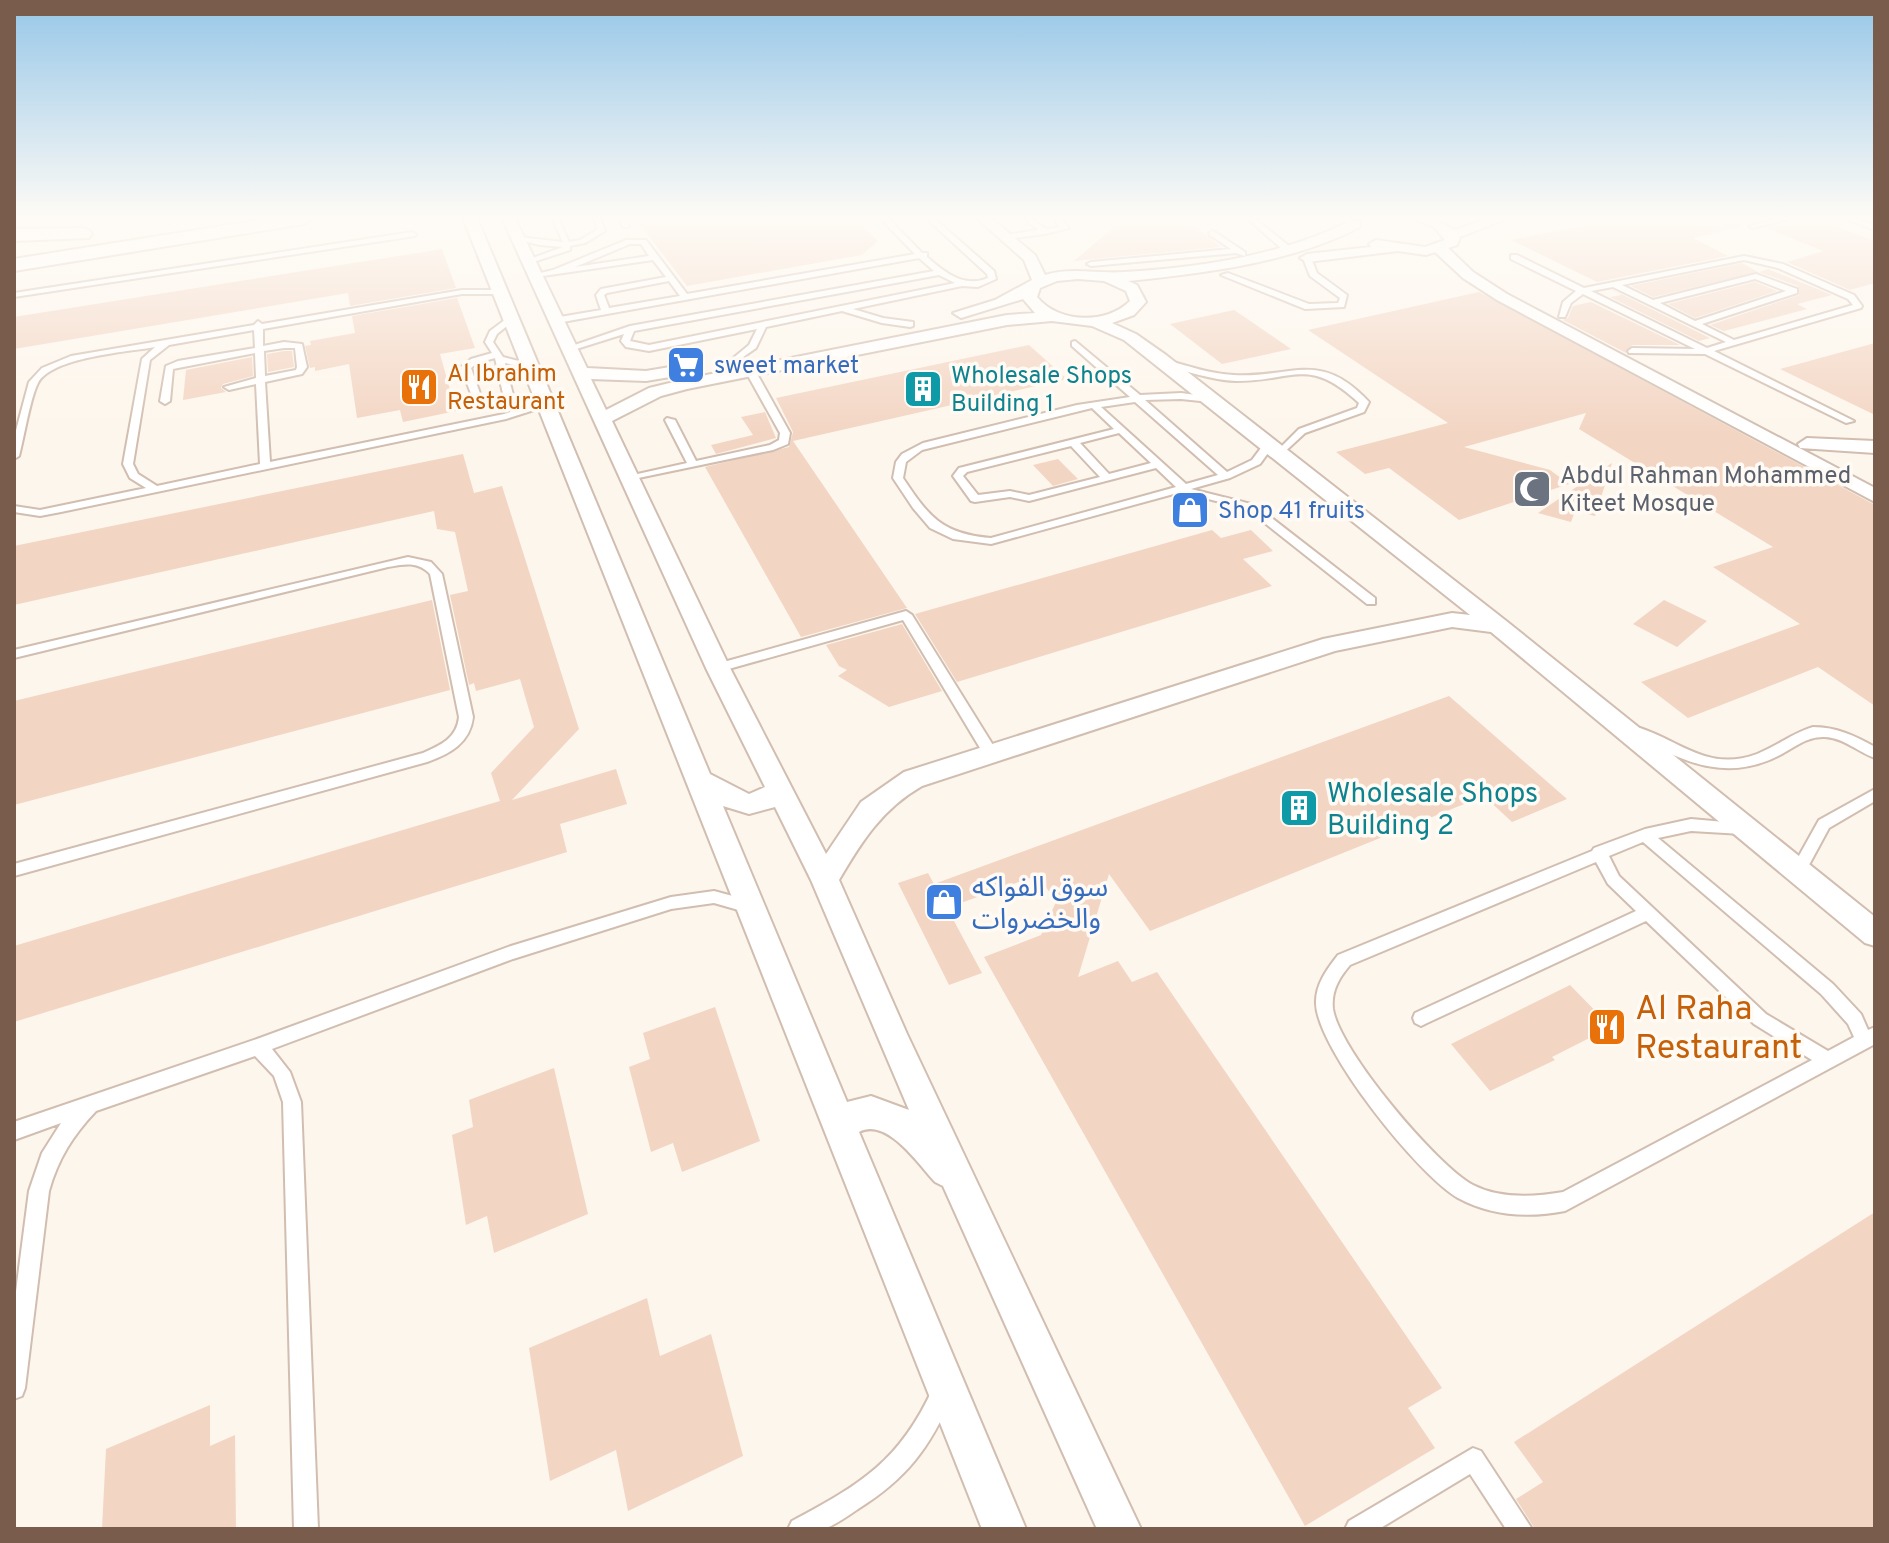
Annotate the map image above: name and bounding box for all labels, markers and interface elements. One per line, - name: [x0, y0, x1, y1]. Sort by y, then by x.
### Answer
- supermarket icon: sweet market: [665, 344, 707, 386]
- place label: sweet market: [714, 352, 859, 382]
- place label: Al Ibrahim Restaurant: [447, 360, 565, 418]
- place label: Wholesale Shops Building 1: [951, 362, 1132, 420]
- restaurant icon: Al Ibrahim Restaurant: [398, 366, 440, 408]
- building icon: Wholesale Shops Building 1: [902, 368, 944, 410]
- place label: Abdul Rahman Mohammed Kiteet Mosque: [1560, 462, 1851, 520]
- mosque icon: Abdul Rahman Mohammed Kiteet Mosque: [1511, 468, 1553, 510]
- shop icon: Shop 41 fruits: [1169, 489, 1211, 531]
- place label: Shop 41 fruits: [1218, 497, 1365, 527]
- place label: Wholesale Shops Building 2: [1327, 777, 1538, 845]
- building icon: Wholesale Shops Building 2: [1278, 787, 1320, 829]
- place label: سوق الفواكه والخضروات: [972, 871, 1108, 939]
- shop icon: سوق الفواكه والخضروات: [923, 881, 965, 923]
- place label: Al Raha Restaurant: [1635, 989, 1802, 1071]
- restaurant icon: Al Raha Restaurant: [1586, 1006, 1628, 1048]

